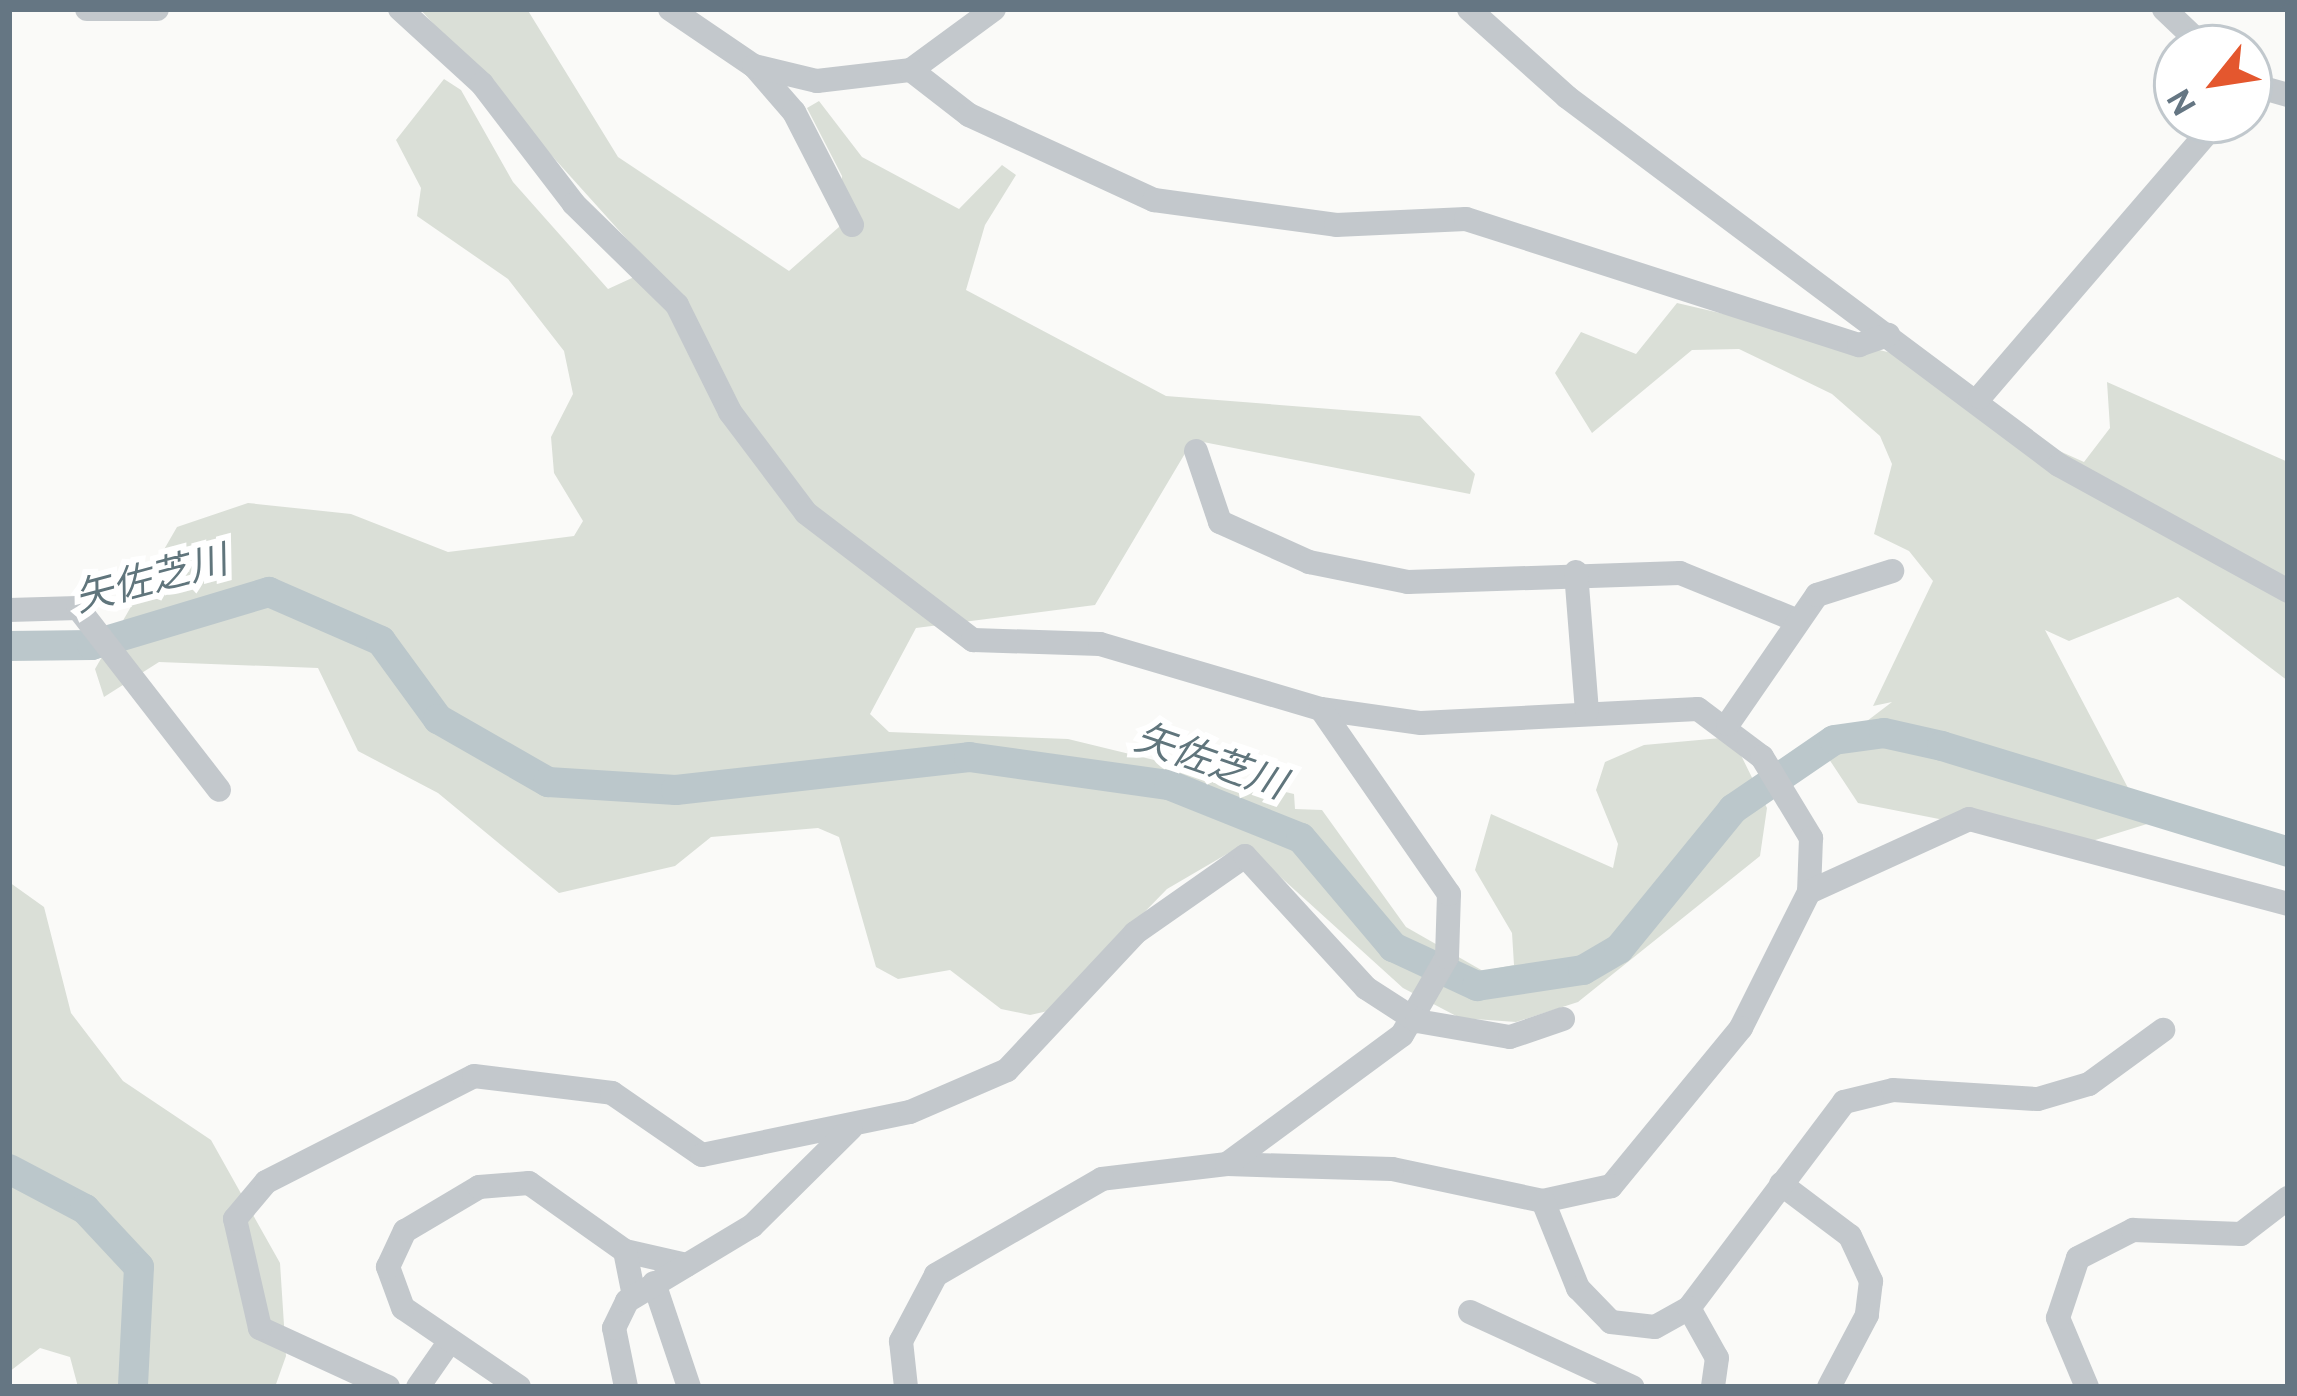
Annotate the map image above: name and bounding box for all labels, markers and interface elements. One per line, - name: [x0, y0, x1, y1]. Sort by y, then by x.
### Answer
- north arrow: [2153, 24, 2273, 144]
- text: N: [2160, 80, 2209, 121]
- water label: 矢佐芝川: [71, 540, 233, 626]
- water label: 矢佐芝川: [1128, 717, 1290, 813]

